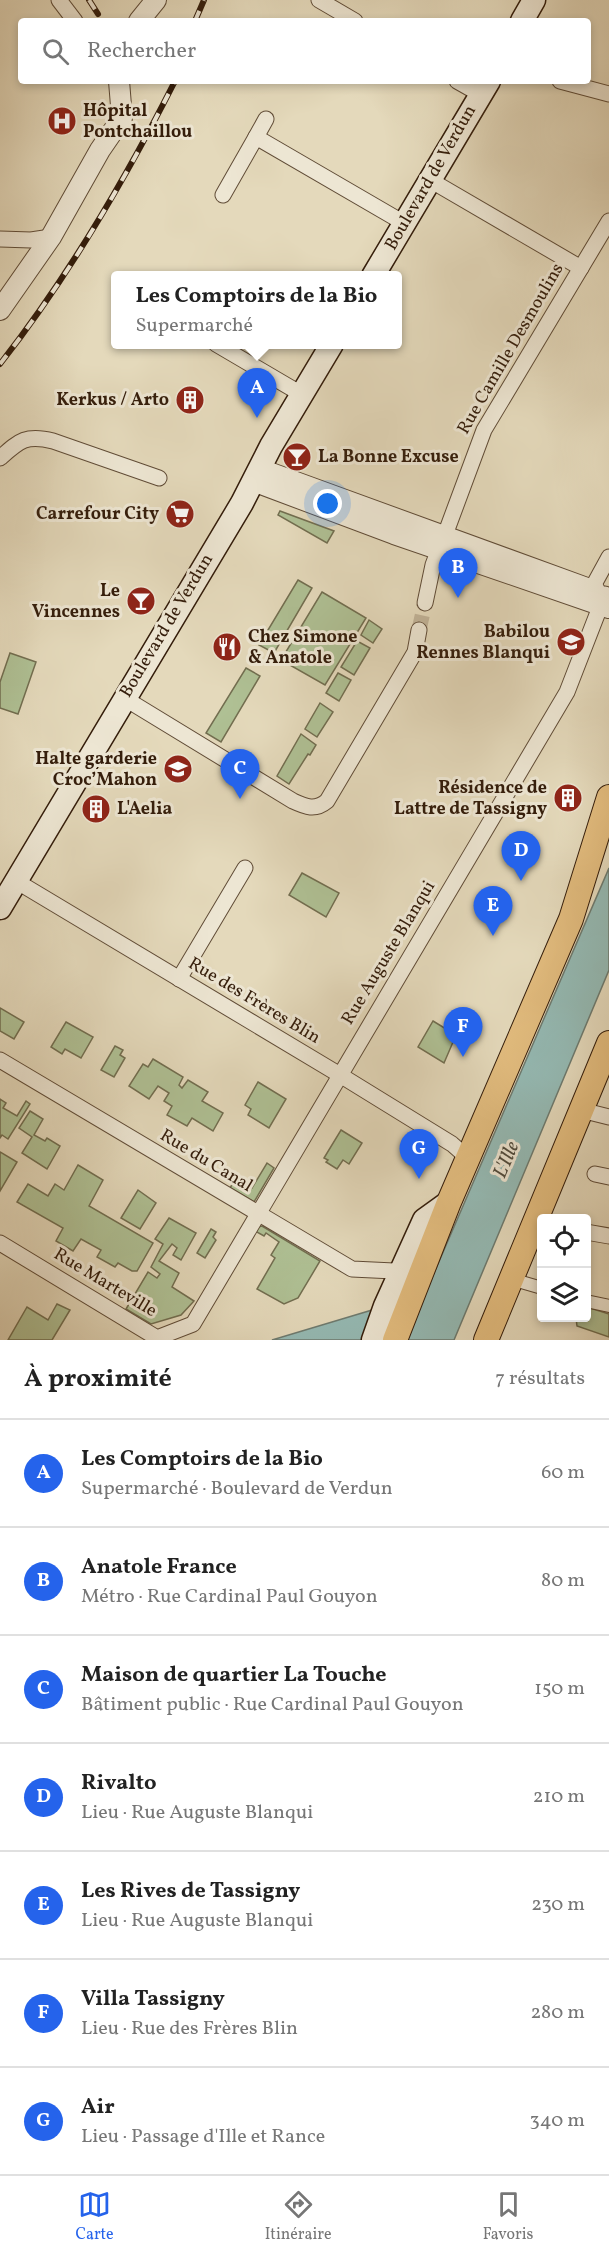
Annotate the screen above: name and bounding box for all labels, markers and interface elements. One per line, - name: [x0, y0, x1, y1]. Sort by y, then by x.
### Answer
- search box: [18, 18, 591, 84]
- icon: search: [39, 35, 72, 68]
- text: Rechercher: [87, 36, 196, 67]
- place label: Hôpital Pontchaillou: [83, 99, 192, 145]
- street label: Boulevard de Verdun: [379, 101, 483, 255]
- hospital icon: Hôpital Pontchaillou: [46, 105, 78, 137]
- street label: Rue Camille Desmoulins: [452, 259, 570, 439]
- popup: [111, 271, 402, 349]
- text: Les Comptoirs de la Bio: [136, 281, 377, 312]
- text: Supermarché: [136, 312, 253, 340]
- pin: A: [238, 368, 276, 418]
- building icon: Kerkus / Arto: [174, 384, 206, 416]
- place label: Kerkus / Arto: [56, 388, 169, 413]
- bar icon: La Bonne Excuse: [281, 441, 313, 473]
- place label: La Bonne Excuse: [318, 445, 459, 470]
- your location: [313, 489, 342, 518]
- supermarket icon: Carrefour City: [164, 498, 196, 530]
- place label: Carrefour City: [36, 502, 159, 527]
- pin: B: [438, 548, 478, 598]
- street label: Boulevard de Verdun: [114, 549, 220, 703]
- place label: Le Vincennes: [32, 579, 120, 625]
- bar icon: Le Vincennes: [125, 585, 157, 617]
- place label: Babilou Rennes Blanqui: [416, 620, 550, 666]
- place label: Chez Simone & Anatole: [248, 625, 358, 671]
- school or university icon: Babilou Rennes Blanqui: [555, 626, 587, 658]
- restaurant icon: Chez Simone & Anatole: [211, 631, 243, 663]
- place label: Halte garderie Croc’Mahon: [35, 747, 157, 793]
- pin: C: [220, 750, 260, 799]
- school or university icon: Halte garderie Croc’Mahon: [162, 753, 194, 785]
- place label: Résidence de Lattre de Tassigny: [394, 776, 547, 822]
- building icon: Résidence de Lattre de Tassigny: [552, 782, 584, 814]
- building icon: L'Aelia: [80, 793, 112, 825]
- place label: L'Aelia: [117, 797, 173, 822]
- pin: D: [502, 832, 540, 881]
- street label: Rue Auguste Blanqui: [336, 876, 442, 1030]
- pin: E: [474, 886, 512, 936]
- street label: Rue des Frères Blin: [183, 952, 325, 1051]
- pin: F: [444, 1008, 482, 1057]
- street label: Rue du Canal: [155, 1123, 257, 1199]
- pin: G: [400, 1130, 438, 1179]
- water label: L'Ille: [487, 1137, 527, 1183]
- map controls: [537, 1214, 591, 1322]
- button: locate: [537, 1214, 591, 1268]
- street label: Rue Marteville: [49, 1242, 161, 1324]
- button: layers: [537, 1268, 591, 1322]
- text: À proximité: [24, 1361, 172, 1397]
- text: 7 résultats: [495, 1365, 585, 1393]
- text: Les Comptoirs de la Bio: [81, 1444, 323, 1475]
- text: A: [36, 1459, 51, 1487]
- text: 60 m: [541, 1459, 585, 1487]
- text: Supermarché · Boulevard de Verdun: [81, 1475, 393, 1503]
- text: Anatole France: [81, 1552, 237, 1583]
- text: B: [37, 1567, 50, 1595]
- text: 80 m: [541, 1567, 585, 1595]
- text: Métro · Rue Cardinal Paul Gouyon: [81, 1583, 378, 1611]
- text: Maison de quartier La Touche: [81, 1660, 387, 1691]
- text: C: [37, 1675, 50, 1703]
- text: 150 m: [534, 1675, 585, 1703]
- text: Bâtiment public · Rue Cardinal Paul Gouyon: [81, 1691, 464, 1719]
- text: Rivalto: [81, 1768, 156, 1799]
- text: D: [36, 1783, 51, 1811]
- text: 210 m: [533, 1783, 585, 1811]
- text: Lieu · Rue Auguste Blanqui: [81, 1799, 313, 1827]
- text: Les Rives de Tassigny: [81, 1876, 300, 1907]
- text: E: [37, 1891, 50, 1919]
- text: 230 m: [531, 1891, 585, 1919]
- text: Lieu · Rue Auguste Blanqui: [81, 1907, 313, 1935]
- text: Villa Tassigny: [81, 1984, 225, 2015]
- text: F: [38, 1999, 49, 2027]
- text: 280 m: [530, 1999, 585, 2027]
- text: Lieu · Rue des Frères Blin: [81, 2015, 298, 2043]
- text: Air: [81, 2092, 115, 2123]
- text: G: [36, 2107, 51, 2135]
- text: 340 m: [529, 2107, 585, 2135]
- text: Lieu · Passage d'Ille et Rance: [81, 2123, 325, 2151]
- tab: Carte: [75, 2188, 114, 2246]
- tab: Itinéraire: [265, 2188, 332, 2246]
- tab: Favoris: [483, 2188, 533, 2246]

